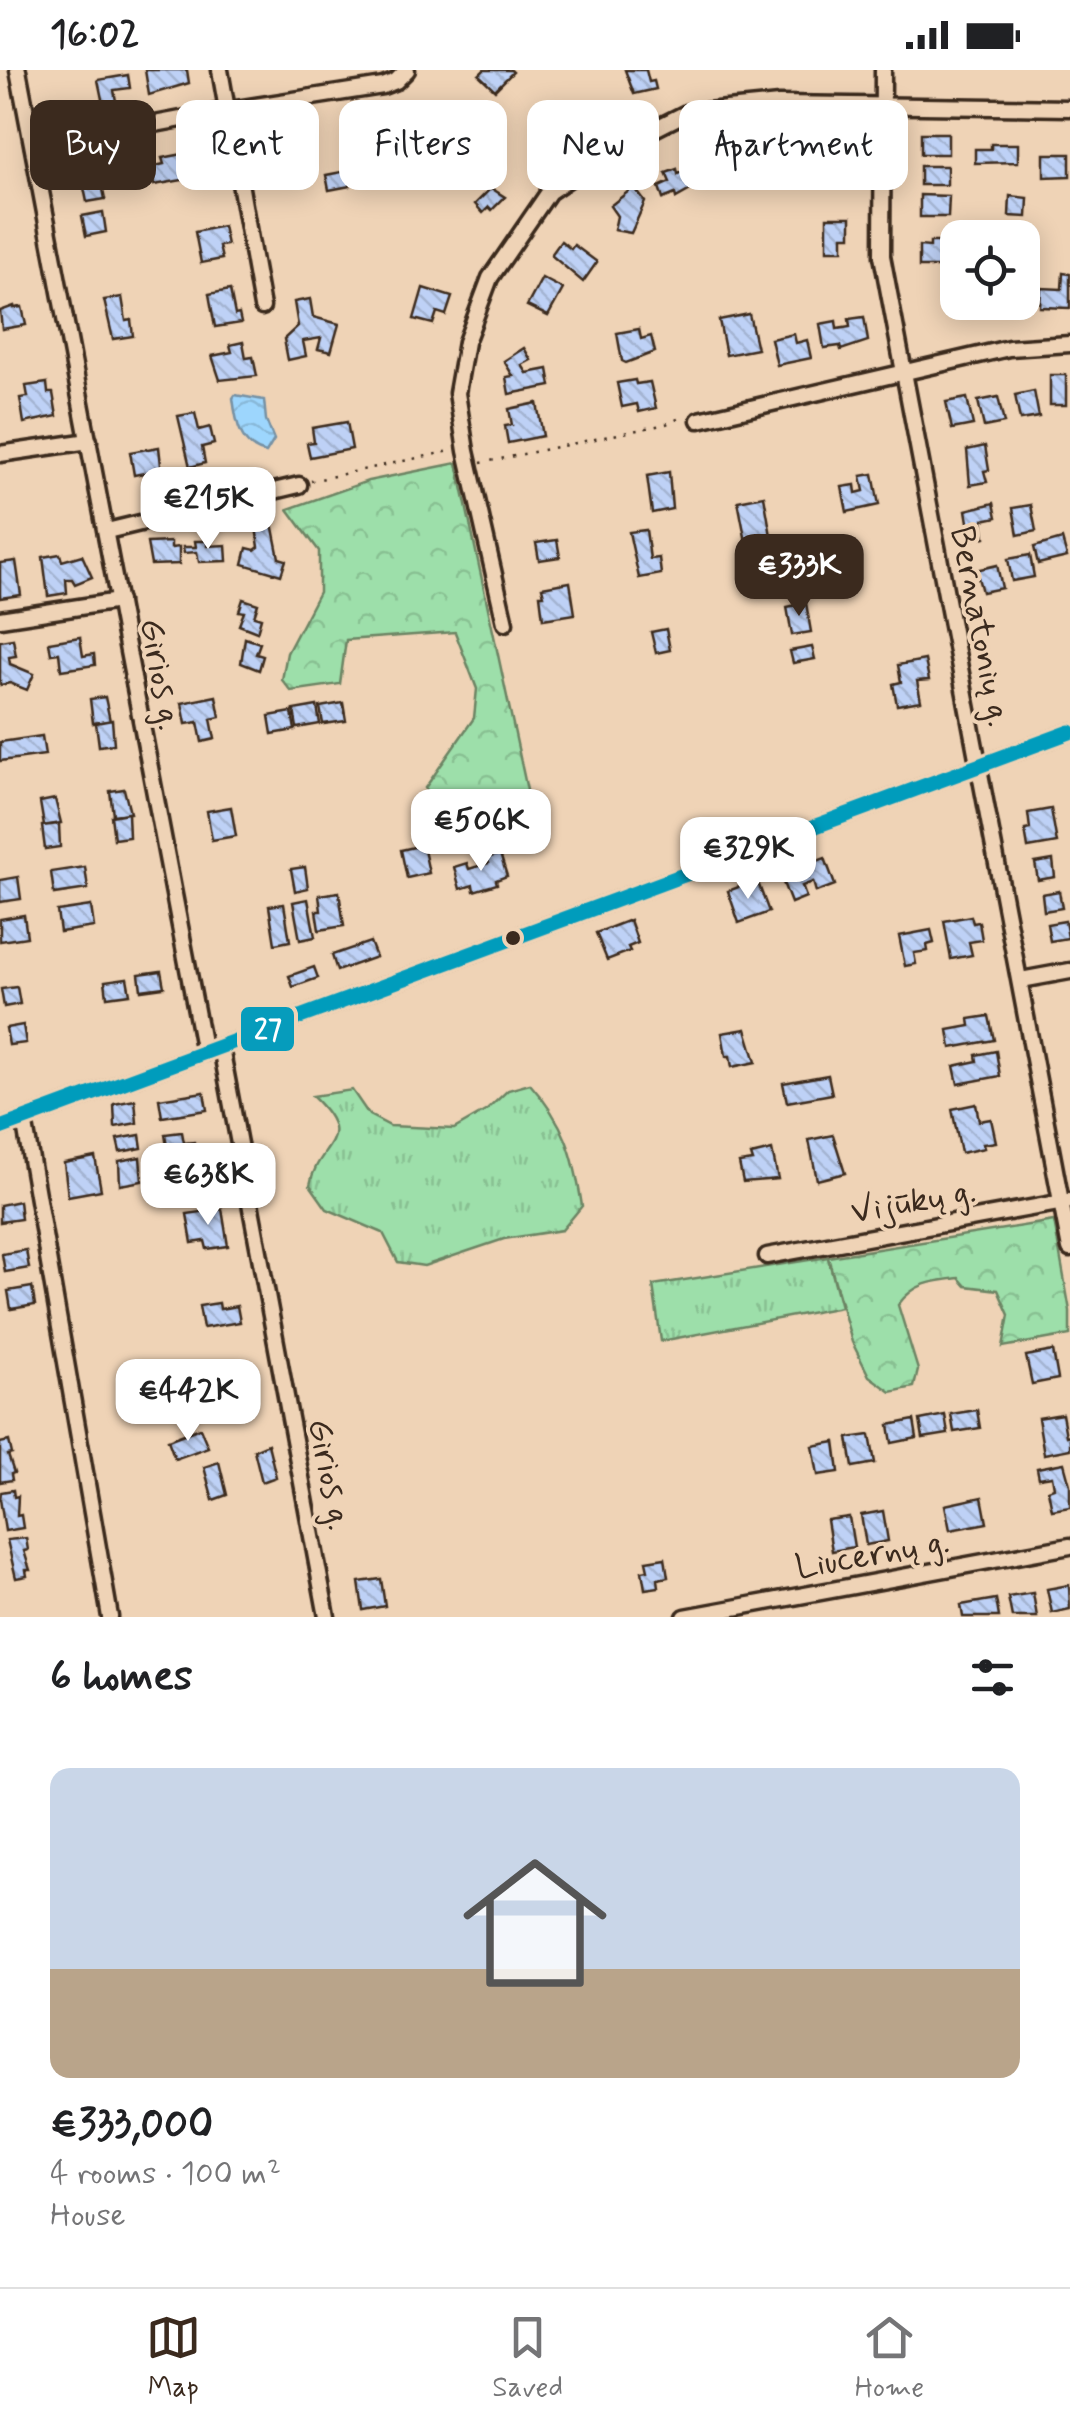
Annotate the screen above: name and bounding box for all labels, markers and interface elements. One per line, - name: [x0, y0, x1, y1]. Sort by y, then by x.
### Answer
- text: 16:02: [50, 11, 139, 60]
- chip: Buy: [30, 100, 156, 190]
- chip: Rent: [176, 100, 319, 190]
- chip: Filters: [339, 100, 507, 190]
- chip: New: [527, 100, 659, 190]
- chip: Apartment: [679, 100, 908, 190]
- map controls: [940, 220, 1040, 320]
- button: locate: [940, 220, 1040, 320]
- pin: €215K: [138, 467, 278, 552]
- text: €215K: [163, 478, 253, 520]
- street label: Bernatonių g.: [938, 522, 1022, 731]
- pin: €333K: [729, 534, 869, 619]
- text: €333K: [757, 545, 841, 587]
- street label: Girios g.: [128, 615, 192, 734]
- pin: €506K: [411, 789, 551, 874]
- text: €506K: [433, 800, 529, 842]
- pin: €329K: [678, 817, 818, 902]
- text: €329K: [702, 828, 794, 870]
- unlabelled marker: [503, 928, 523, 948]
- line badge: 27: [239, 1005, 296, 1053]
- text: 27: [254, 1013, 282, 1050]
- pin: €638K: [138, 1143, 278, 1228]
- text: €638K: [163, 1154, 253, 1196]
- street label: Vijūkų g.: [847, 1168, 980, 1236]
- pin: €442K: [118, 1359, 258, 1444]
- text: €442K: [138, 1370, 238, 1412]
- street label: Girios g.: [296, 1415, 362, 1534]
- street label: Liucernų g.: [792, 1519, 953, 1591]
- text: 6 homes: [50, 1650, 193, 1705]
- icon: filters: [965, 1650, 1020, 1705]
- icon: home: [445, 1833, 625, 2013]
- text: €333,000: [50, 2098, 213, 2153]
- text: 4 rooms · 100 m²: [50, 2153, 281, 2195]
- text: House: [50, 2195, 126, 2237]
- tab: Map: [146, 2310, 201, 2407]
- tab: Saved: [492, 2310, 563, 2407]
- tab: Home: [855, 2310, 924, 2407]

